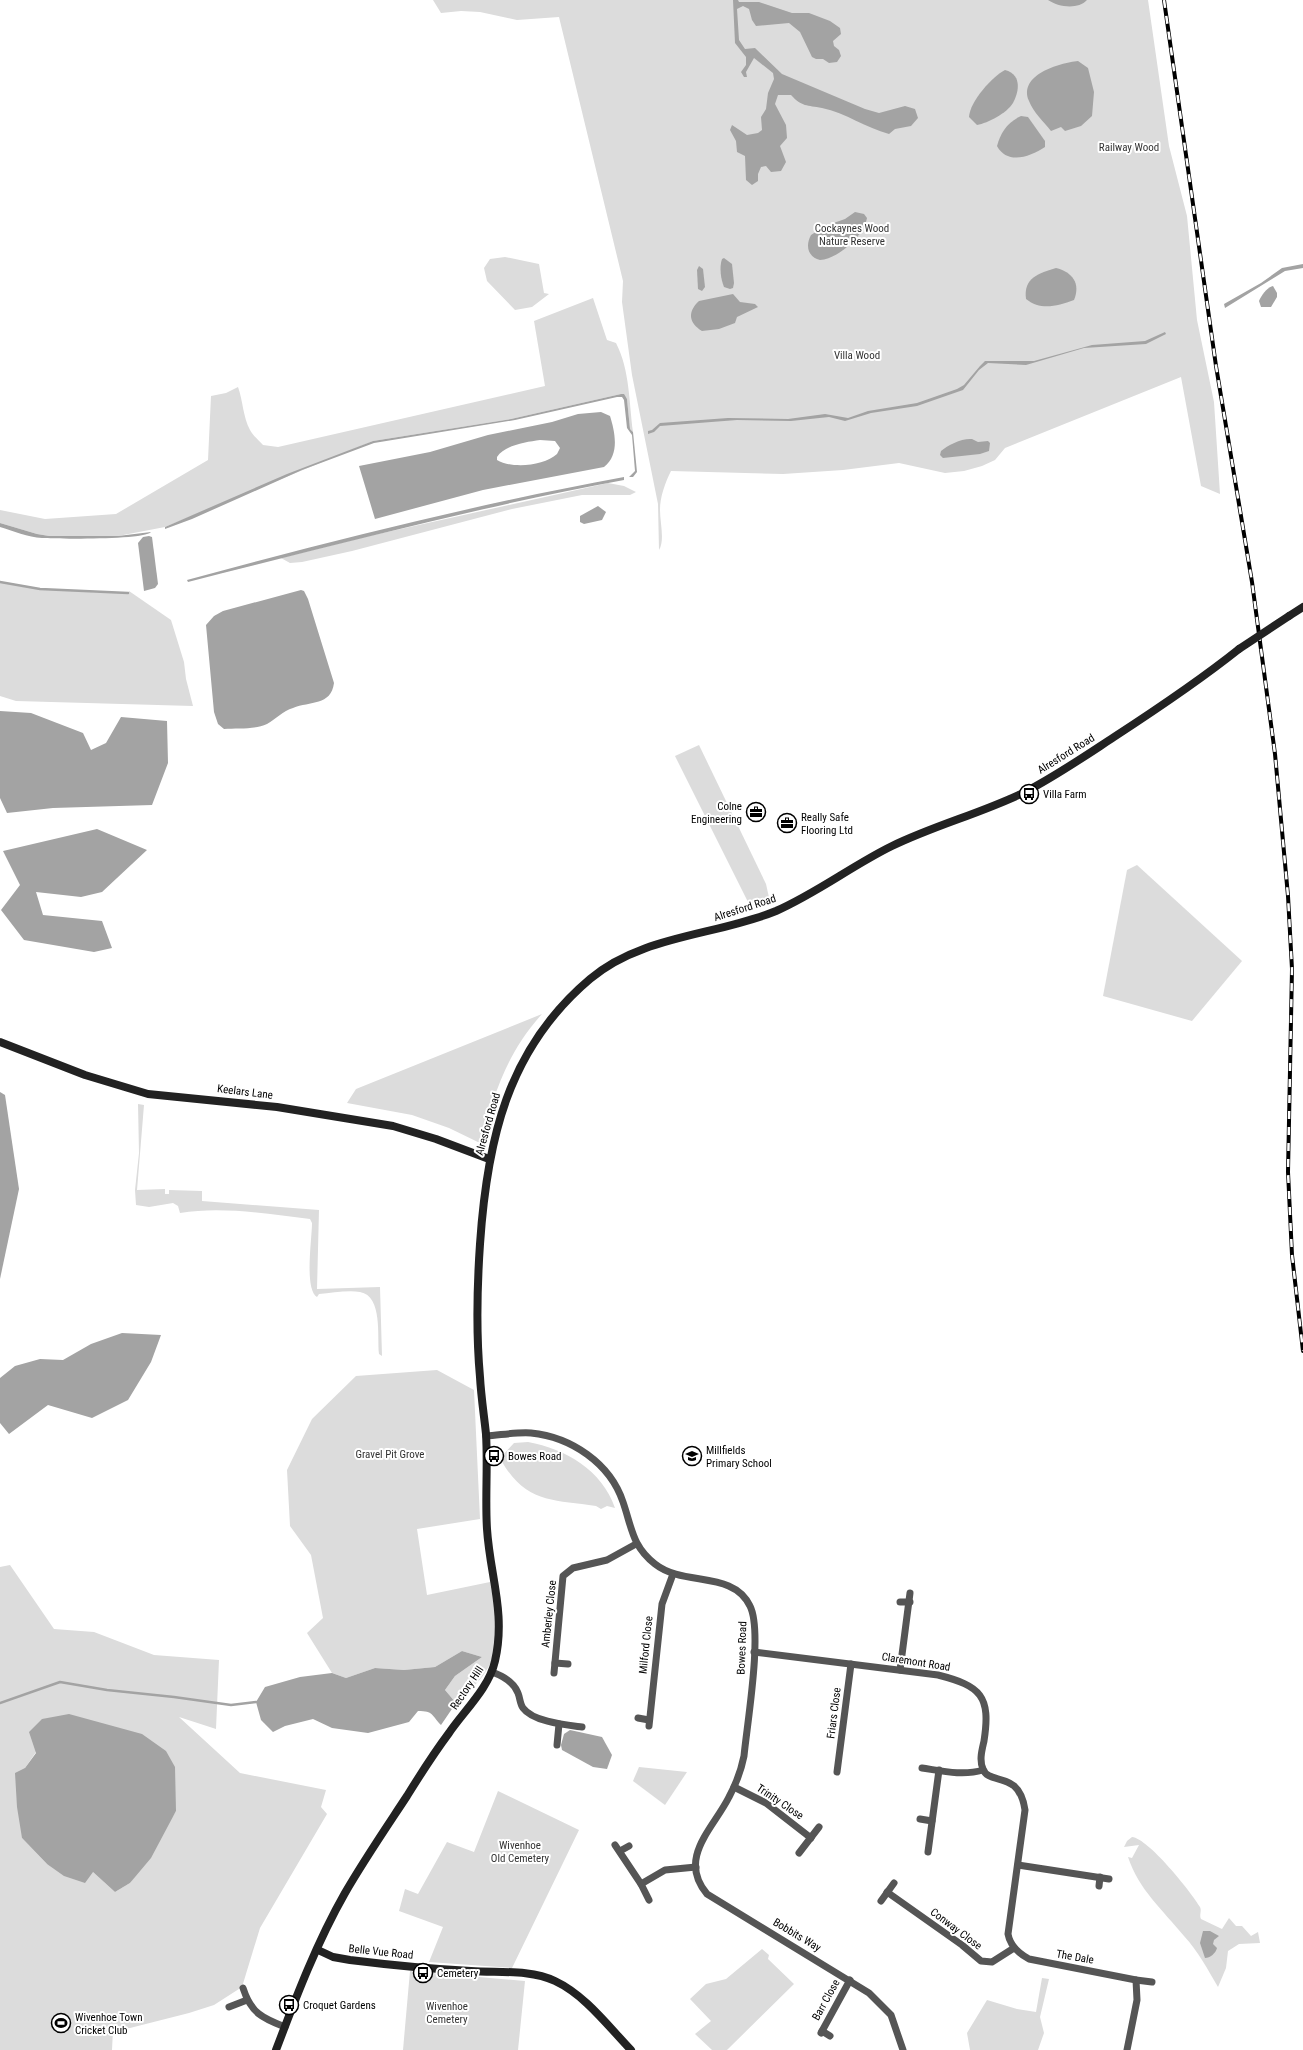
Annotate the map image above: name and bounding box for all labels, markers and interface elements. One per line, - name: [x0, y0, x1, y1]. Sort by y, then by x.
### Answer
- park label: Railway Wood: [1099, 141, 1159, 154]
- park label: Cockaynes Wood Nature Reserve: [815, 222, 889, 248]
- park label: Villa Wood: [834, 349, 880, 362]
- street label: Alresford Road: [1035, 731, 1097, 777]
- bus stop icon: Villa Farm: [1018, 783, 1040, 805]
- place label: Villa Farm: [1043, 788, 1087, 801]
- place label: Colne Engineering: [691, 800, 742, 826]
- office icon: Colne Engineering: [745, 801, 767, 823]
- place label: Really Safe Flooring Ltd: [801, 811, 853, 837]
- office icon: Really Safe Flooring Ltd: [776, 812, 798, 834]
- street label: Alresford Road: [712, 892, 778, 924]
- street label: Keelars Lane: [216, 1082, 274, 1102]
- street label: Alresford Road: [473, 1091, 503, 1157]
- place label: Millfields Primary School: [706, 1444, 772, 1470]
- bus stop icon: Bowes Road: [483, 1445, 505, 1467]
- school or university icon: Millfields Primary School: [681, 1445, 703, 1467]
- park label: Gravel Pit Grove: [355, 1448, 425, 1461]
- place label: Bowes Road: [508, 1450, 561, 1463]
- street label: Amberley Close: [539, 1580, 559, 1648]
- street label: Milford Close: [637, 1615, 655, 1675]
- street label: Bowes Road: [735, 1621, 749, 1675]
- street label: Claremont Road: [881, 1650, 951, 1674]
- street label: Rectory Hill: [448, 1664, 486, 1712]
- street label: Friars Close: [824, 1687, 844, 1739]
- street label: Trinity Close: [754, 1782, 806, 1822]
- park label: Wivenhoe Old Cemetery: [491, 1839, 550, 1865]
- street label: Conway Close: [928, 1905, 984, 1953]
- street label: Bobbits Way: [771, 1916, 824, 1955]
- street label: Belle Vue Road: [348, 1942, 414, 1962]
- street label: The Dale: [1055, 1947, 1095, 1967]
- bus stop icon: Cemetery: [412, 1962, 434, 1984]
- place label: Cemetery: [437, 1967, 479, 1980]
- street label: Barr Close: [809, 1977, 843, 2023]
- bus stop icon: Croquet Gardens: [278, 1994, 300, 2016]
- place label: Croquet Gardens: [303, 1999, 376, 2012]
- park label: Wivenhoe Cemetery: [426, 2000, 468, 2026]
- place label: Wivenhoe Town Cricket Club: [75, 2011, 143, 2037]
- sports icon: Wivenhoe Town Cricket Club: [50, 2012, 72, 2034]

